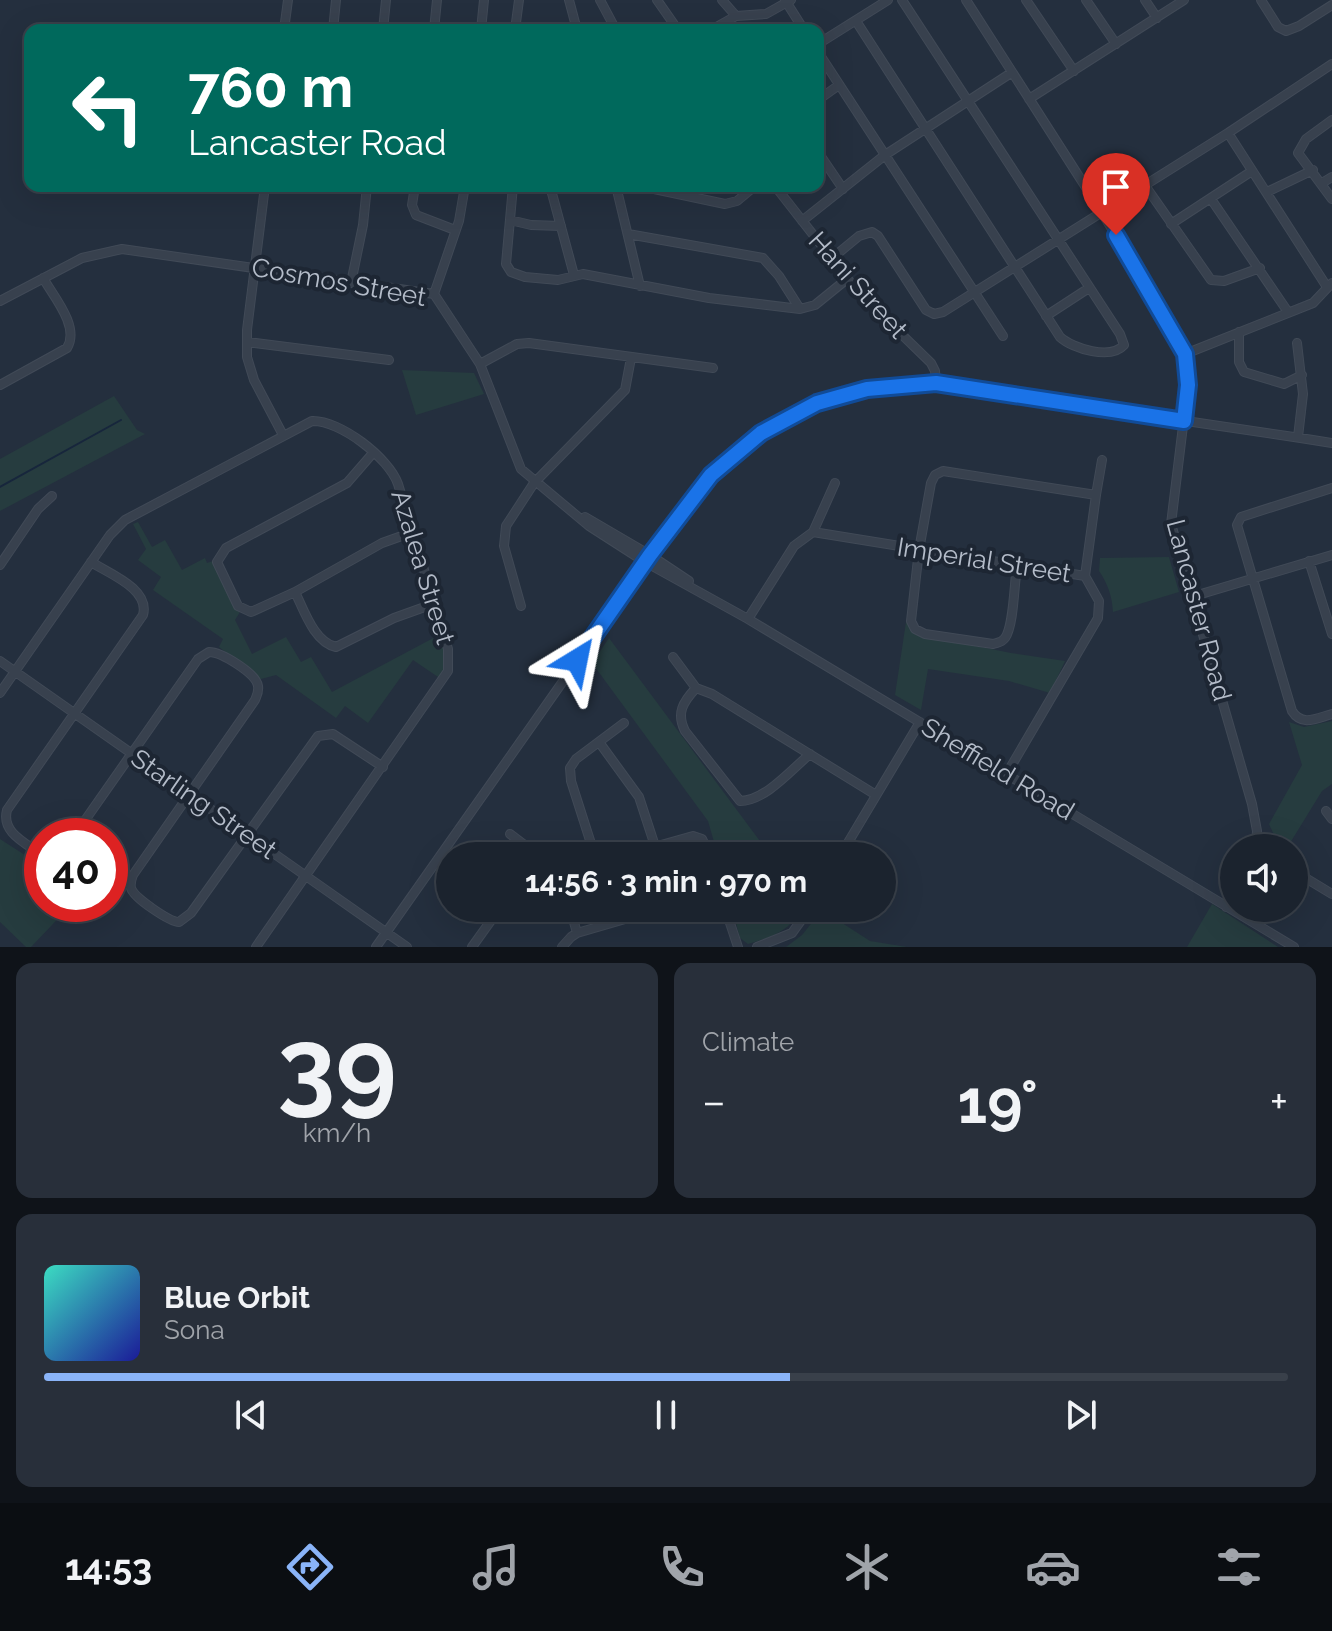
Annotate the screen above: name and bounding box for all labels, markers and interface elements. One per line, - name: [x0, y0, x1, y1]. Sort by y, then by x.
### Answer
- text: 760 m: [188, 54, 353, 120]
- icon: left: [56, 56, 160, 160]
- text: Lancaster Road: [188, 121, 447, 163]
- pin: [1082, 153, 1150, 235]
- icon: arrive: [1094, 165, 1138, 209]
- street label: Hani Street: [802, 226, 914, 345]
- street label: Cosmos Street: [249, 252, 429, 312]
- street label: Azalea Street: [385, 486, 461, 648]
- street label: Lancaster Road: [1160, 516, 1238, 704]
- street label: Imperial Street: [895, 531, 1073, 589]
- position arrow: [535, 618, 619, 702]
- street label: Sheffield Road: [916, 712, 1080, 826]
- street label: Starling Street: [126, 743, 283, 865]
- speed limit sign: 40: [24, 818, 128, 922]
- map controls: [1220, 834, 1308, 922]
- button: sound: [1220, 834, 1308, 922]
- text: 14:56 · 3 min · 970 m: [525, 864, 807, 899]
- text: 39: [277, 1005, 397, 1127]
- text: Climate: [702, 1027, 794, 1057]
- text: 19°: [958, 1067, 1038, 1137]
- text: −: [702, 1076, 726, 1127]
- text: +: [1270, 1076, 1288, 1127]
- text: km/h: [303, 1118, 371, 1148]
- text: Blue Orbit: [164, 1280, 310, 1315]
- text: Sona: [164, 1315, 225, 1345]
- icon: previous: [229, 1393, 273, 1437]
- icon: pause: [644, 1393, 688, 1437]
- icon: next: [1059, 1393, 1103, 1437]
- icon: directions: [282, 1539, 338, 1595]
- icon: music: [468, 1539, 524, 1595]
- icon: phone: [654, 1539, 710, 1595]
- icon: climate: [839, 1539, 895, 1595]
- icon: car: [1025, 1539, 1081, 1595]
- icon: filters: [1211, 1539, 1267, 1595]
- text: 14:53: [65, 1546, 152, 1588]

